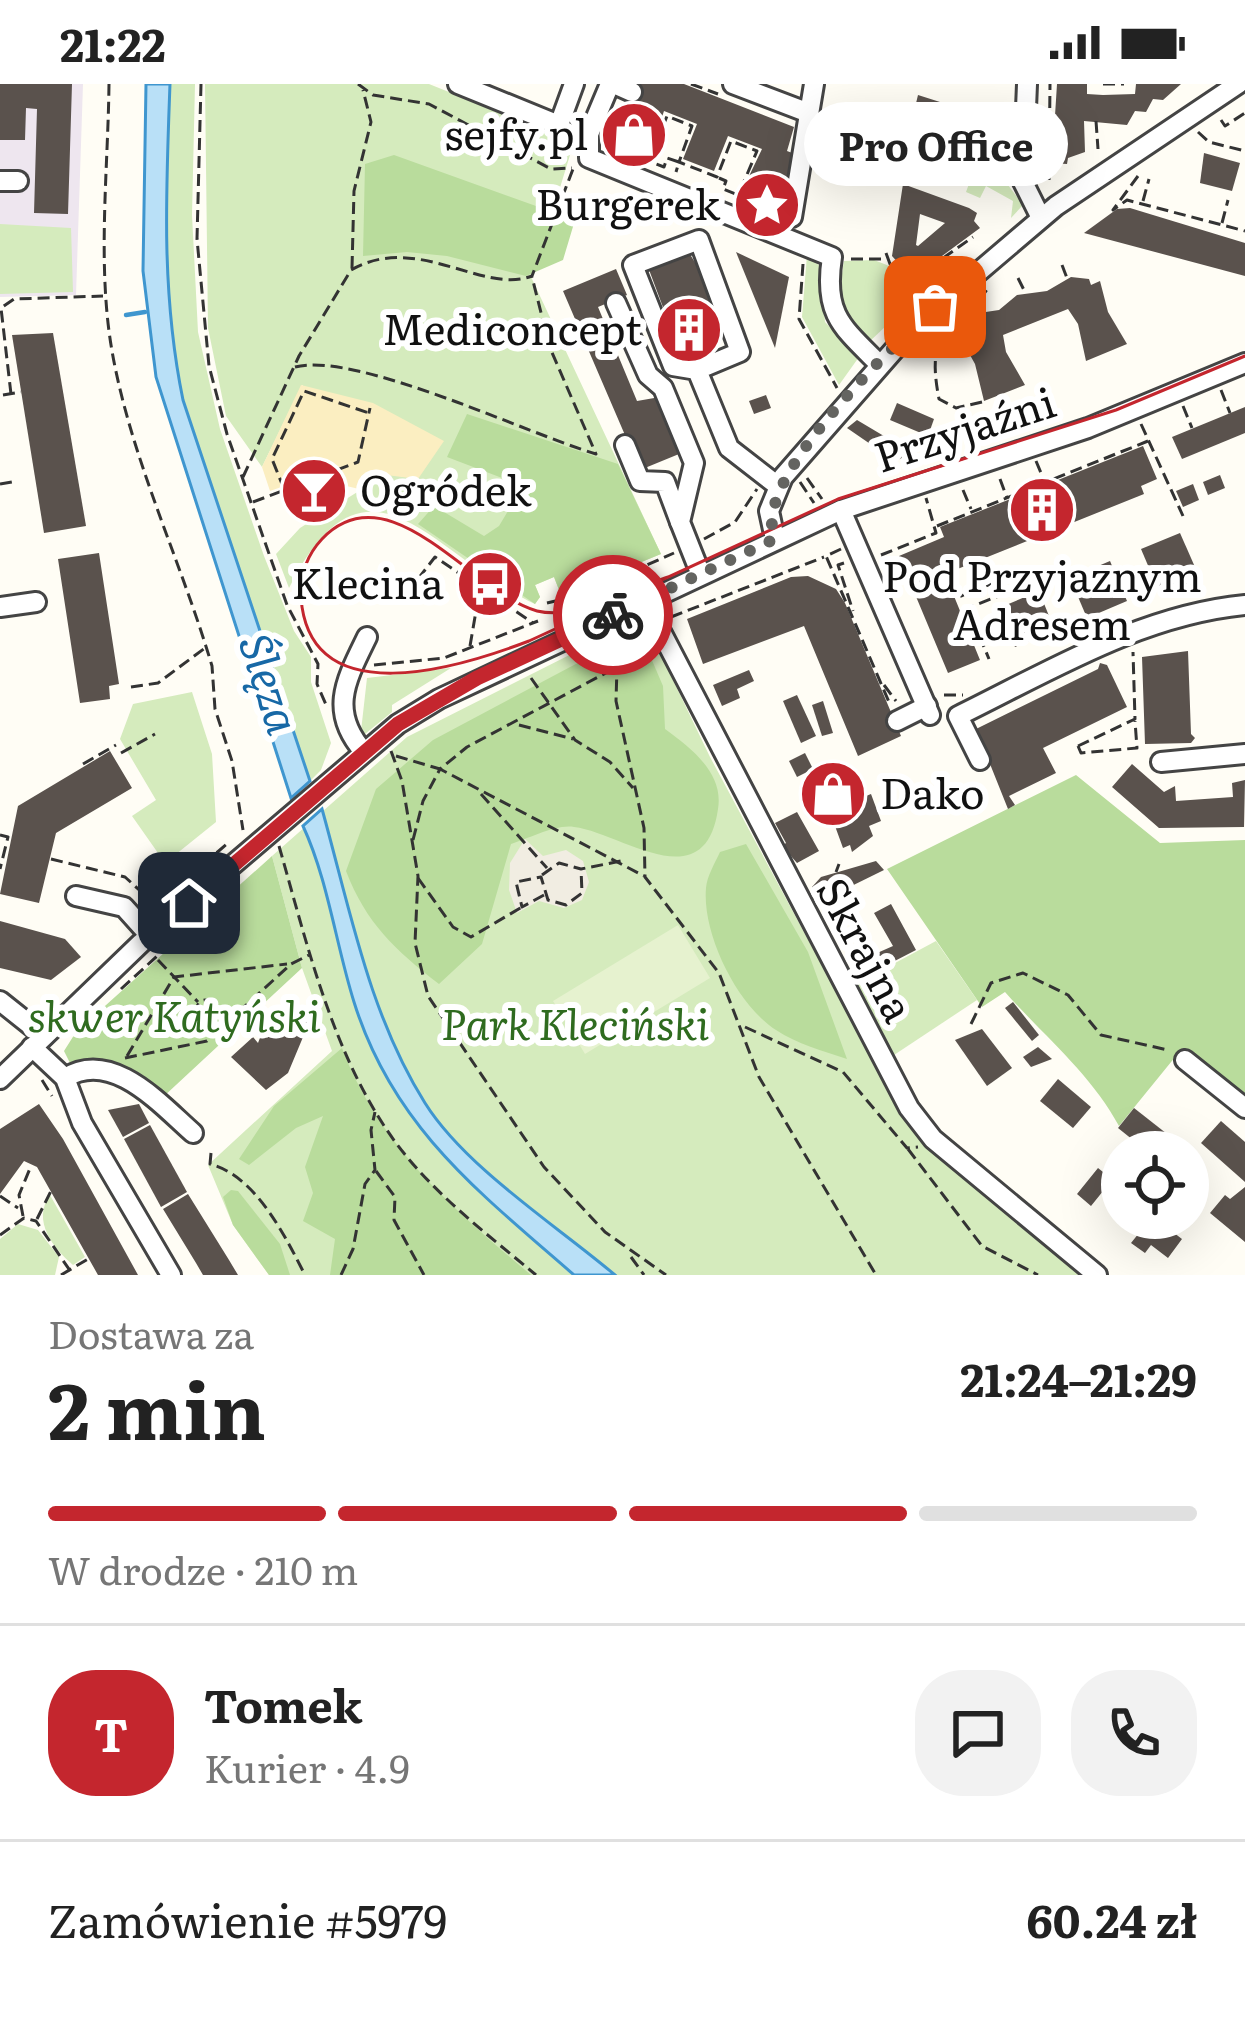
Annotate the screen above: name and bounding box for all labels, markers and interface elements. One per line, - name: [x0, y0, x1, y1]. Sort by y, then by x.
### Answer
- text: 21:22: [60, 9, 166, 76]
- shop icon: sejfy.pl: [599, 100, 669, 170]
- place label: sejfy.pl: [444, 101, 588, 163]
- callout: Pro Office: [803, 103, 1067, 187]
- text: Pro Office: [838, 115, 1034, 173]
- place icon: Burgerek: [732, 170, 802, 240]
- place label: Burgerek: [536, 171, 720, 233]
- pin: [884, 256, 986, 358]
- icon: bag: [902, 274, 968, 340]
- building icon: Mediconcept: [654, 295, 724, 365]
- place label: Mediconcept: [382, 296, 642, 358]
- street label: Przyjaźni: [866, 369, 1063, 486]
- bar icon: Ogródek: [279, 456, 349, 526]
- place label: Ogródek: [360, 457, 532, 519]
- building icon: Pod Przyjaznym Adresem: [1007, 475, 1077, 545]
- place label: Pod Przyjaznym Adresem: [882, 543, 1202, 653]
- bus stop icon: Klecina: [455, 549, 525, 619]
- place label: Klecina: [291, 550, 444, 612]
- courier: [553, 555, 673, 675]
- icon: bike: [580, 582, 646, 648]
- water label: Ślęza: [225, 624, 320, 742]
- shop icon: Dako: [798, 759, 868, 829]
- place label: Dako: [880, 760, 985, 822]
- pin: [138, 852, 240, 954]
- street label: Skrajna: [804, 865, 932, 1032]
- icon: home: [156, 870, 222, 936]
- park label: skwer Katyński: [27, 983, 321, 1045]
- park label: Park Kleciński: [441, 991, 709, 1053]
- map controls: [1101, 1131, 1209, 1239]
- button: locate: [1101, 1131, 1209, 1239]
- text: Dostawa za: [48, 1303, 254, 1361]
- text: 21:24–21:29: [960, 1344, 1197, 1411]
- text: 2 min: [48, 1348, 266, 1464]
- text: W drodze · 210 m: [48, 1539, 358, 1597]
- text: Tomek: [204, 1670, 363, 1737]
- button: chat: [915, 1670, 1041, 1796]
- button: phone: [1071, 1670, 1197, 1796]
- text: T: [94, 1699, 128, 1766]
- text: Kurier · 4.9: [204, 1737, 410, 1795]
- text: Zamówienie #5979: [48, 1885, 447, 1952]
- text: 60.24 zł: [1027, 1885, 1197, 1952]

